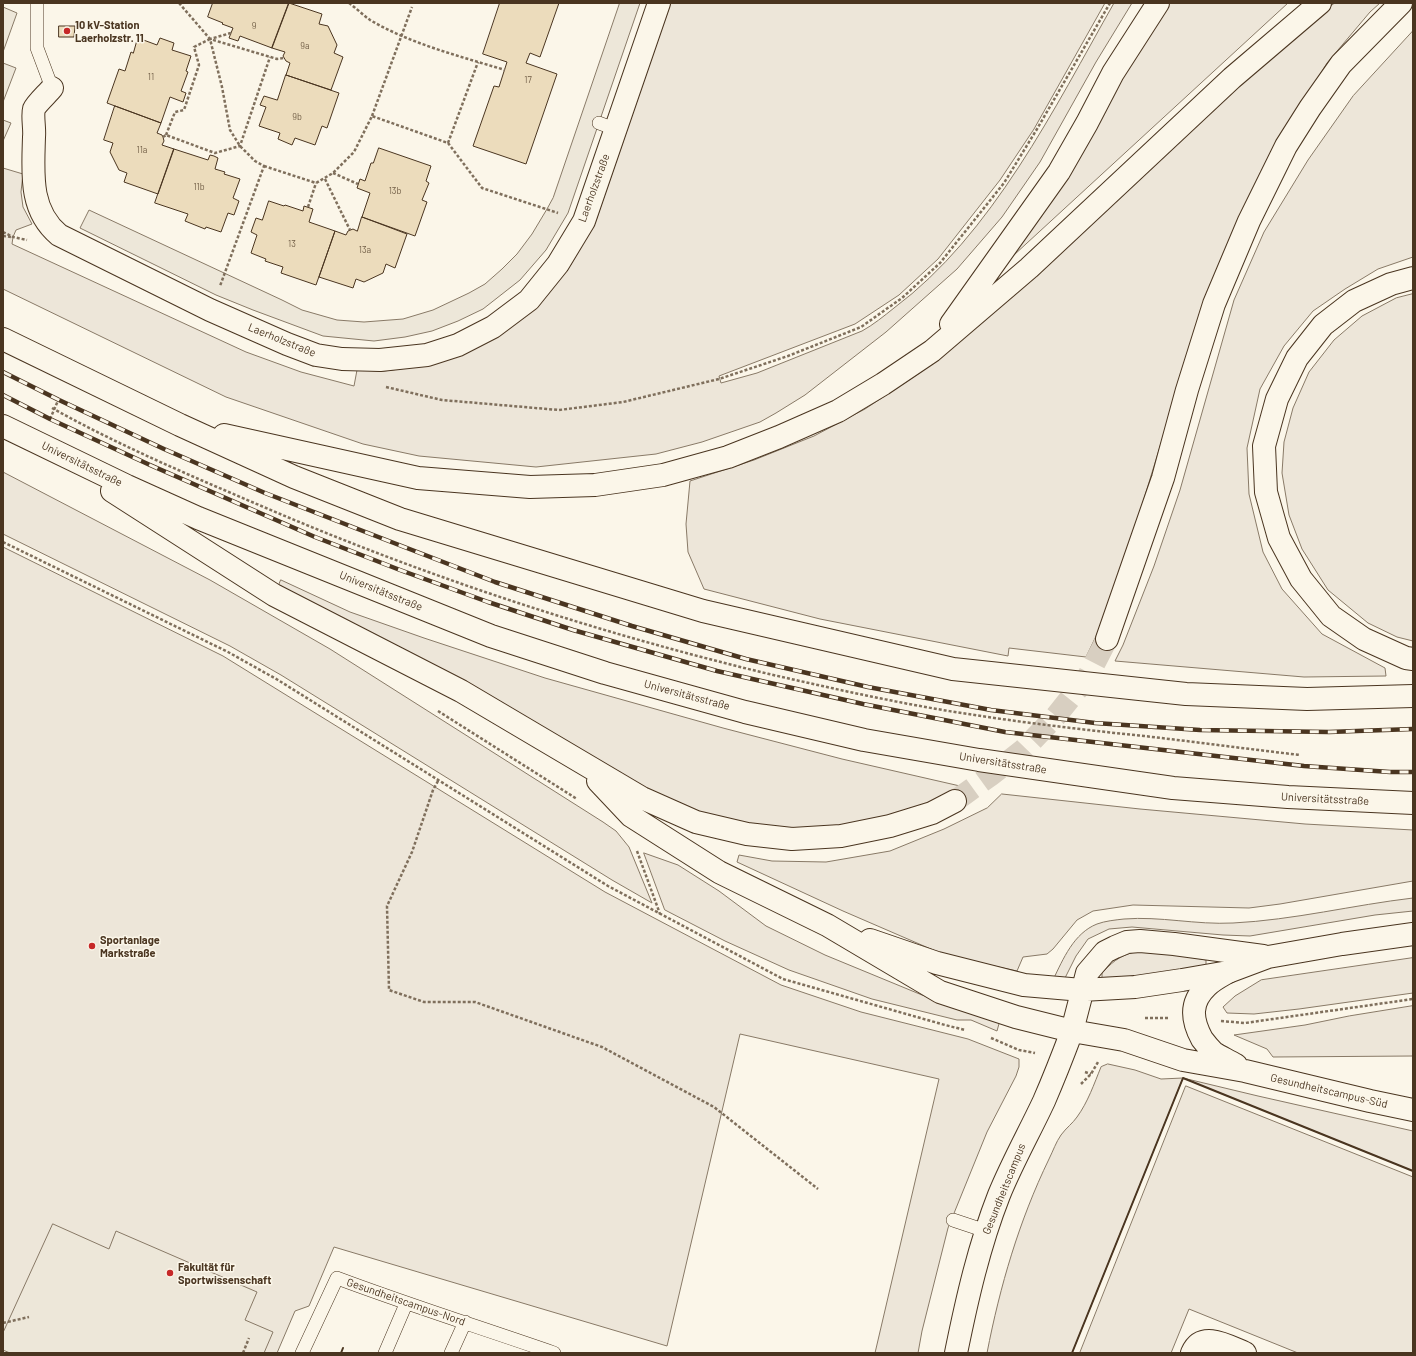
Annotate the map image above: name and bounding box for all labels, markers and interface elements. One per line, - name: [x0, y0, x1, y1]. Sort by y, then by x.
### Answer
- place label: 10 kV-Station Laerholzstr. 11: [75, 18, 144, 44]
- house number: 9: [252, 21, 256, 31]
- marker: 10 kV-Station Laerholzstr. 11: [62, 26, 72, 36]
- house number: 9a: [300, 41, 310, 51]
- house number: 11: [148, 72, 154, 82]
- house number: 17: [524, 75, 532, 85]
- house number: 9b: [292, 112, 302, 122]
- house number: 11a: [137, 145, 147, 155]
- street label: Laerholzstraße: [576, 152, 612, 224]
- house number: 11b: [193, 182, 205, 192]
- house number: 13b: [389, 186, 401, 196]
- house number: 13: [288, 239, 296, 249]
- house number: 13a: [359, 245, 371, 255]
- street label: Laerholzstraße: [246, 320, 318, 360]
- street label: Universitätsstraße: [39, 439, 125, 489]
- street label: Universitätsstraße: [338, 568, 424, 614]
- street label: Universitätsstraße: [643, 677, 731, 713]
- street label: Universitätsstraße: [958, 750, 1048, 776]
- street label: Universitätsstraße: [1280, 790, 1370, 808]
- place label: Sportanlage Markstraße: [100, 933, 160, 959]
- marker: Sportanlage Markstraße: [87, 941, 97, 951]
- street label: Gesundheitscampus-Süd: [1269, 1071, 1389, 1111]
- street label: Gesundheitscampus: [980, 1142, 1028, 1236]
- place label: Fakultät für Sportwissenschaft: [178, 1260, 271, 1286]
- marker: Fakultät für Sportwissenschaft: [165, 1268, 175, 1278]
- street label: Gesundheitscampus-Nord: [345, 1275, 467, 1329]

